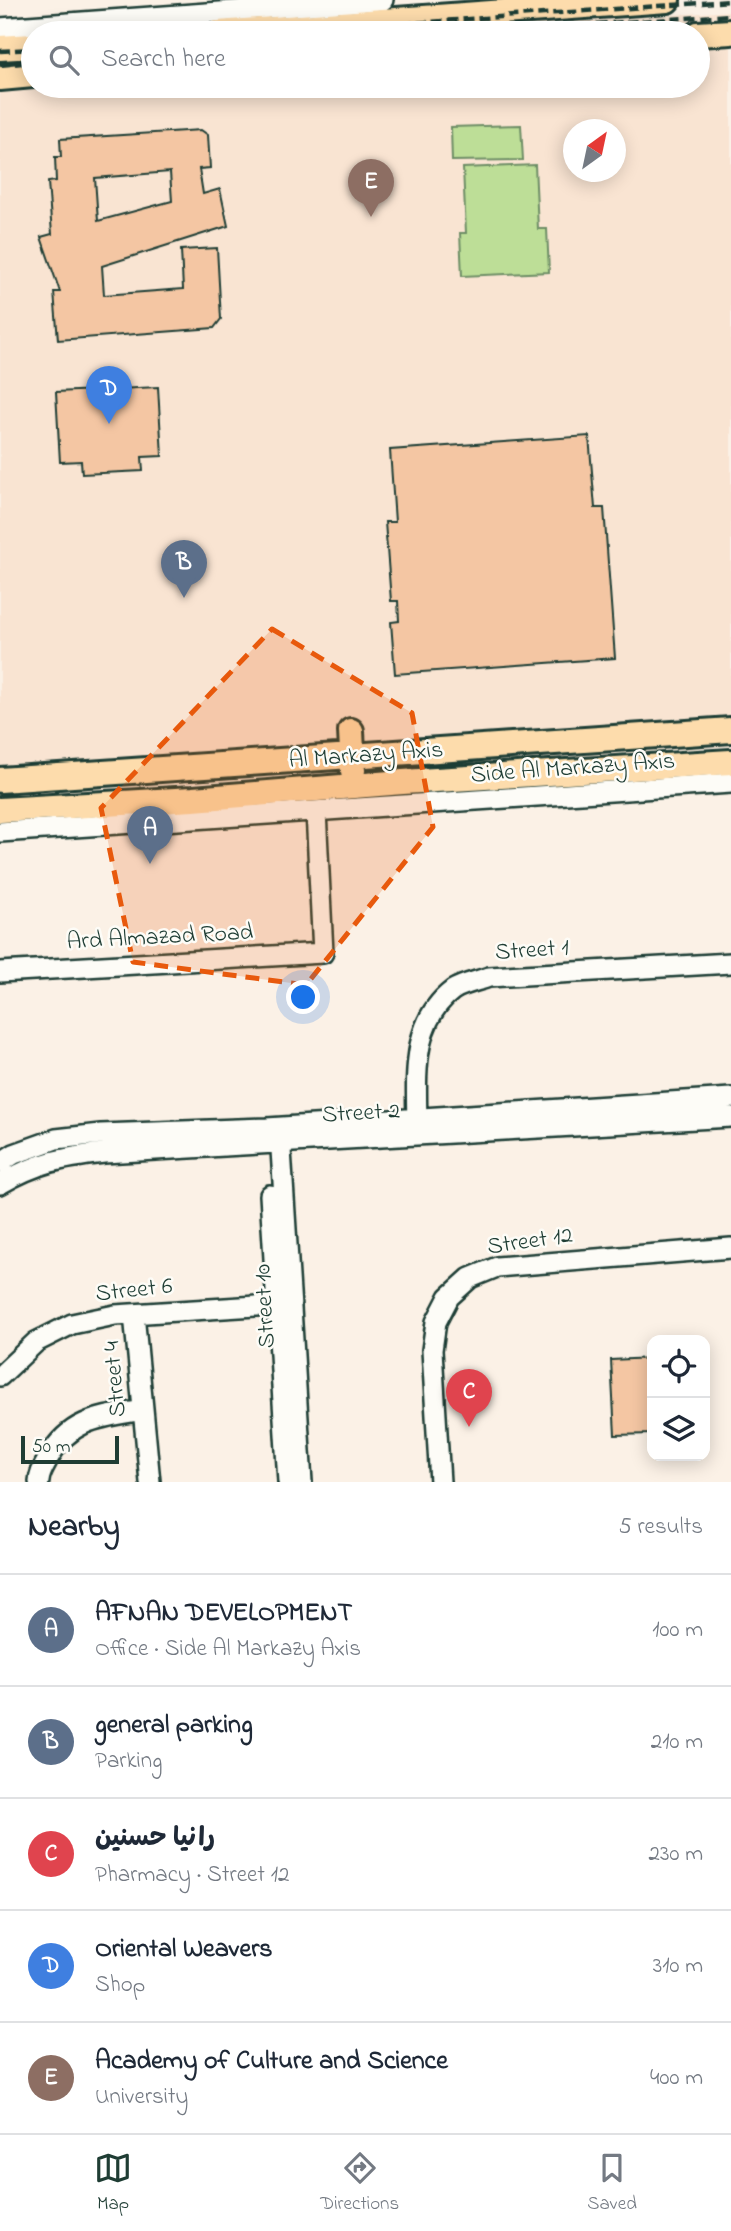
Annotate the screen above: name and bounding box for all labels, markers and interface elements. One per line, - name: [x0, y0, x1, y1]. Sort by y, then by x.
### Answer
- search box: [21, 21, 710, 98]
- icon: search: [45, 41, 83, 79]
- text: Search here: [101, 41, 226, 79]
- north arrow: [563, 119, 626, 182]
- pin: E: [348, 159, 394, 217]
- pin: D: [86, 366, 132, 424]
- pin: B: [161, 540, 207, 598]
- street label: Al Markazy Axis: [288, 733, 444, 780]
- street label: Side Al Markazy Axis: [470, 744, 676, 795]
- pin: A: [127, 806, 173, 864]
- street label: Ard Almazad Road: [66, 916, 255, 960]
- street label: Street 1: [494, 931, 571, 971]
- your location: [286, 980, 320, 1014]
- street label: Street 2: [321, 1094, 401, 1134]
- street label: Street 12: [485, 1219, 575, 1265]
- street label: Street 10: [246, 1263, 286, 1349]
- street label: Street 6: [94, 1270, 175, 1312]
- map controls: [647, 1335, 710, 1461]
- button: locate: [647, 1335, 710, 1398]
- street label: Street 4: [95, 1339, 137, 1419]
- pin: C: [446, 1369, 492, 1427]
- button: layers: [647, 1398, 710, 1461]
- scale bar: [21, 1433, 119, 1465]
- text: 50 m: [32, 1434, 71, 1461]
- text: Nearby: [28, 1506, 120, 1550]
- text: 5 results: [619, 1511, 703, 1544]
- text: AFNAN DEVELOPMENT: [95, 1595, 352, 1633]
- text: A: [44, 1614, 58, 1647]
- text: 100 m: [652, 1614, 703, 1647]
- text: Office · Side Al Markazy Axis: [95, 1633, 361, 1666]
- text: general parking: [95, 1707, 253, 1745]
- text: B: [43, 1726, 59, 1759]
- text: 210 m: [651, 1726, 703, 1759]
- text: Parking: [95, 1745, 162, 1778]
- text: رانيا حسنين: [95, 1820, 215, 1858]
- text: C: [45, 1838, 57, 1871]
- text: 230 m: [649, 1838, 703, 1871]
- text: Pharmacy · Street 12: [95, 1859, 290, 1892]
- text: Oriental Weavers: [95, 1931, 273, 1969]
- text: D: [43, 1950, 59, 1983]
- text: 310 m: [653, 1950, 703, 1983]
- text: Shop: [95, 1969, 145, 2002]
- text: Academy of Culture and Science: [95, 2043, 448, 2081]
- text: E: [44, 2062, 58, 2095]
- text: 400 m: [650, 2062, 703, 2095]
- text: University: [95, 2081, 188, 2114]
- tab: Map: [94, 2149, 132, 2218]
- tab: Directions: [320, 2149, 399, 2218]
- tab: Saved: [587, 2149, 637, 2218]

